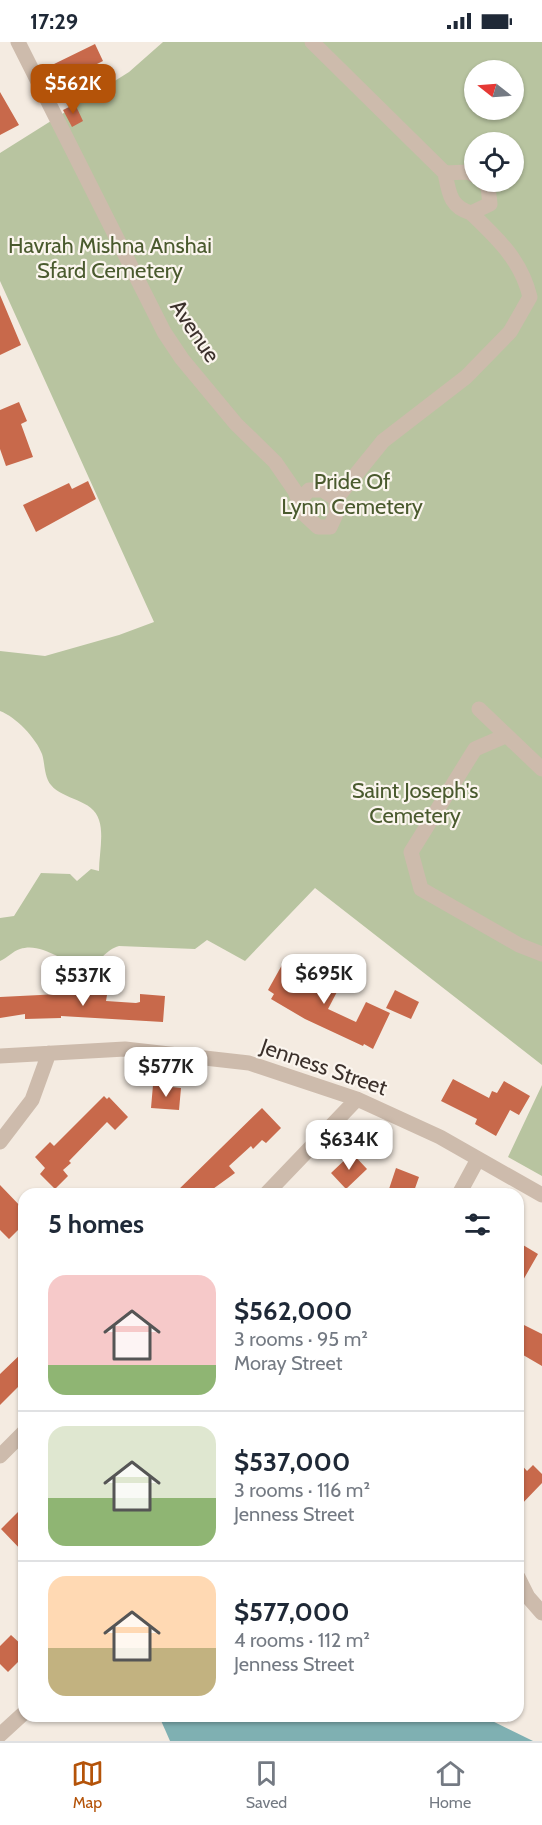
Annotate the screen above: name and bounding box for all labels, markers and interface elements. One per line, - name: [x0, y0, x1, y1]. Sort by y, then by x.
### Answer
- text: 17:29: [30, 8, 78, 35]
- north arrow: [464, 60, 524, 120]
- map controls: [464, 60, 524, 192]
- pin: $562K: [31, 64, 115, 115]
- text: $562K: [45, 71, 101, 95]
- button: locate: [464, 132, 524, 192]
- park label: Havrah Mishna Anshai Sfard Cemetery: [8, 232, 212, 284]
- street label: Avenue: [164, 295, 226, 367]
- park label: Pride Of Lynn Cemetery: [281, 468, 423, 520]
- park label: Saint Joseph's Cemetery: [352, 777, 478, 829]
- pin: $695K: [282, 954, 366, 1005]
- pin: $537K: [41, 956, 125, 1007]
- text: $695K: [295, 961, 353, 985]
- text: $537K: [55, 963, 111, 987]
- street label: Jenness Street: [256, 1032, 391, 1101]
- pin: $577K: [124, 1047, 208, 1098]
- text: $577K: [138, 1054, 194, 1078]
- pin: $634K: [307, 1120, 391, 1171]
- text: $634K: [320, 1127, 378, 1151]
- text: 5 homes: [48, 1208, 144, 1240]
- icon: filters: [461, 1208, 494, 1241]
- text: $562,000: [234, 1295, 352, 1327]
- icon: home: [96, 1299, 168, 1371]
- text: 3 rooms · 95 m²: [234, 1327, 368, 1351]
- text: Moray Street: [234, 1351, 342, 1375]
- text: $537,000: [234, 1446, 350, 1478]
- icon: home: [96, 1450, 168, 1522]
- text: 3 rooms · 116 m²: [234, 1478, 370, 1502]
- text: Jenness Street: [234, 1502, 354, 1526]
- text: $577,000: [234, 1596, 350, 1628]
- icon: home: [96, 1600, 168, 1672]
- text: 4 rooms · 112 m²: [234, 1628, 370, 1652]
- text: Jenness Street: [234, 1652, 354, 1676]
- tab: Map: [71, 1757, 104, 1812]
- tab: Saved: [246, 1757, 287, 1812]
- tab: Home: [429, 1757, 471, 1812]

